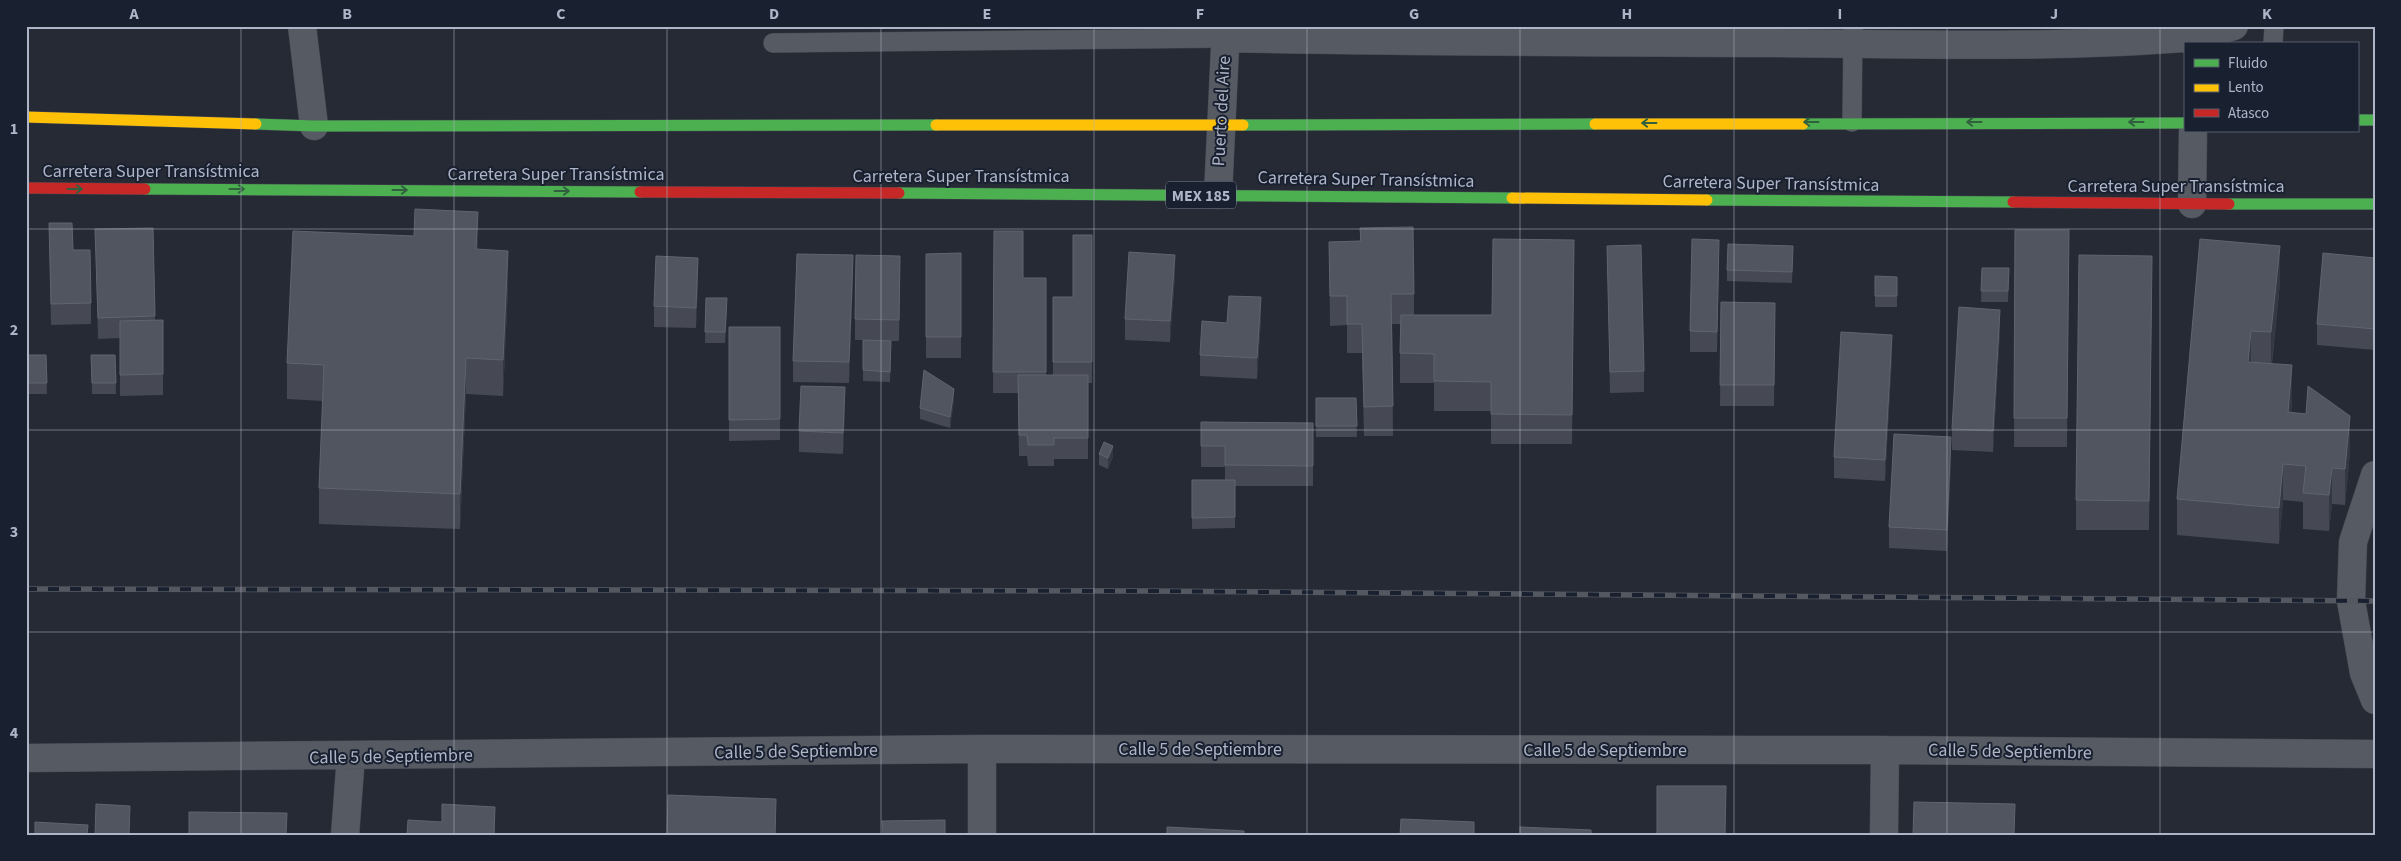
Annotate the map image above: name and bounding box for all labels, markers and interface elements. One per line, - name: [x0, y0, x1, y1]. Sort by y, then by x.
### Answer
- text: A: [128, 3, 139, 25]
- text: B: [342, 3, 352, 25]
- text: C: [556, 3, 566, 25]
- text: D: [769, 3, 779, 25]
- text: E: [983, 3, 991, 25]
- text: F: [1196, 3, 1204, 25]
- text: G: [1409, 3, 1419, 25]
- text: H: [1622, 3, 1632, 25]
- text: I: [1838, 3, 1842, 25]
- text: J: [2050, 3, 2058, 25]
- text: K: [2262, 3, 2272, 25]
- legend: [2184, 42, 2358, 132]
- text: Fluido: [2228, 53, 2268, 74]
- street label: Puerto del Aire: [1206, 55, 1237, 167]
- text: Lento: [2228, 77, 2264, 98]
- text: Atasco: [2228, 103, 2269, 124]
- one-way arrow: [1803, 117, 1820, 127]
- one-way arrow: [1966, 117, 1982, 127]
- one-way arrow: [2128, 117, 2144, 127]
- text: 1: [10, 118, 18, 140]
- one-way arrow: [1641, 118, 1657, 128]
- street label: Carretera Super Transístmica: [42, 159, 260, 184]
- street label: Carretera Super Transístmica: [447, 162, 665, 187]
- street label: Carretera Super Transístmica: [852, 164, 1070, 189]
- street label: Carretera Super Transístmica: [1257, 165, 1475, 194]
- street label: Carretera Super Transístmica: [1662, 169, 1880, 198]
- street label: Carretera Super Transístmica: [2067, 174, 2285, 199]
- road number: MEX 185: [1166, 182, 1236, 208]
- one-way arrow: [67, 184, 83, 193]
- one-way arrow: [229, 184, 245, 194]
- one-way arrow: [392, 185, 408, 195]
- one-way arrow: [554, 186, 570, 196]
- text: 2: [10, 319, 18, 341]
- text: 3: [10, 521, 18, 543]
- text: 4: [10, 722, 19, 744]
- street label: Calle 5 de Septiembre: [1118, 737, 1282, 762]
- street label: Calle 5 de Septiembre: [714, 738, 878, 765]
- street label: Calle 5 de Septiembre: [1523, 738, 1687, 763]
- street label: Calle 5 de Septiembre: [1928, 738, 2092, 765]
- street label: Calle 5 de Septiembre: [309, 743, 473, 770]

